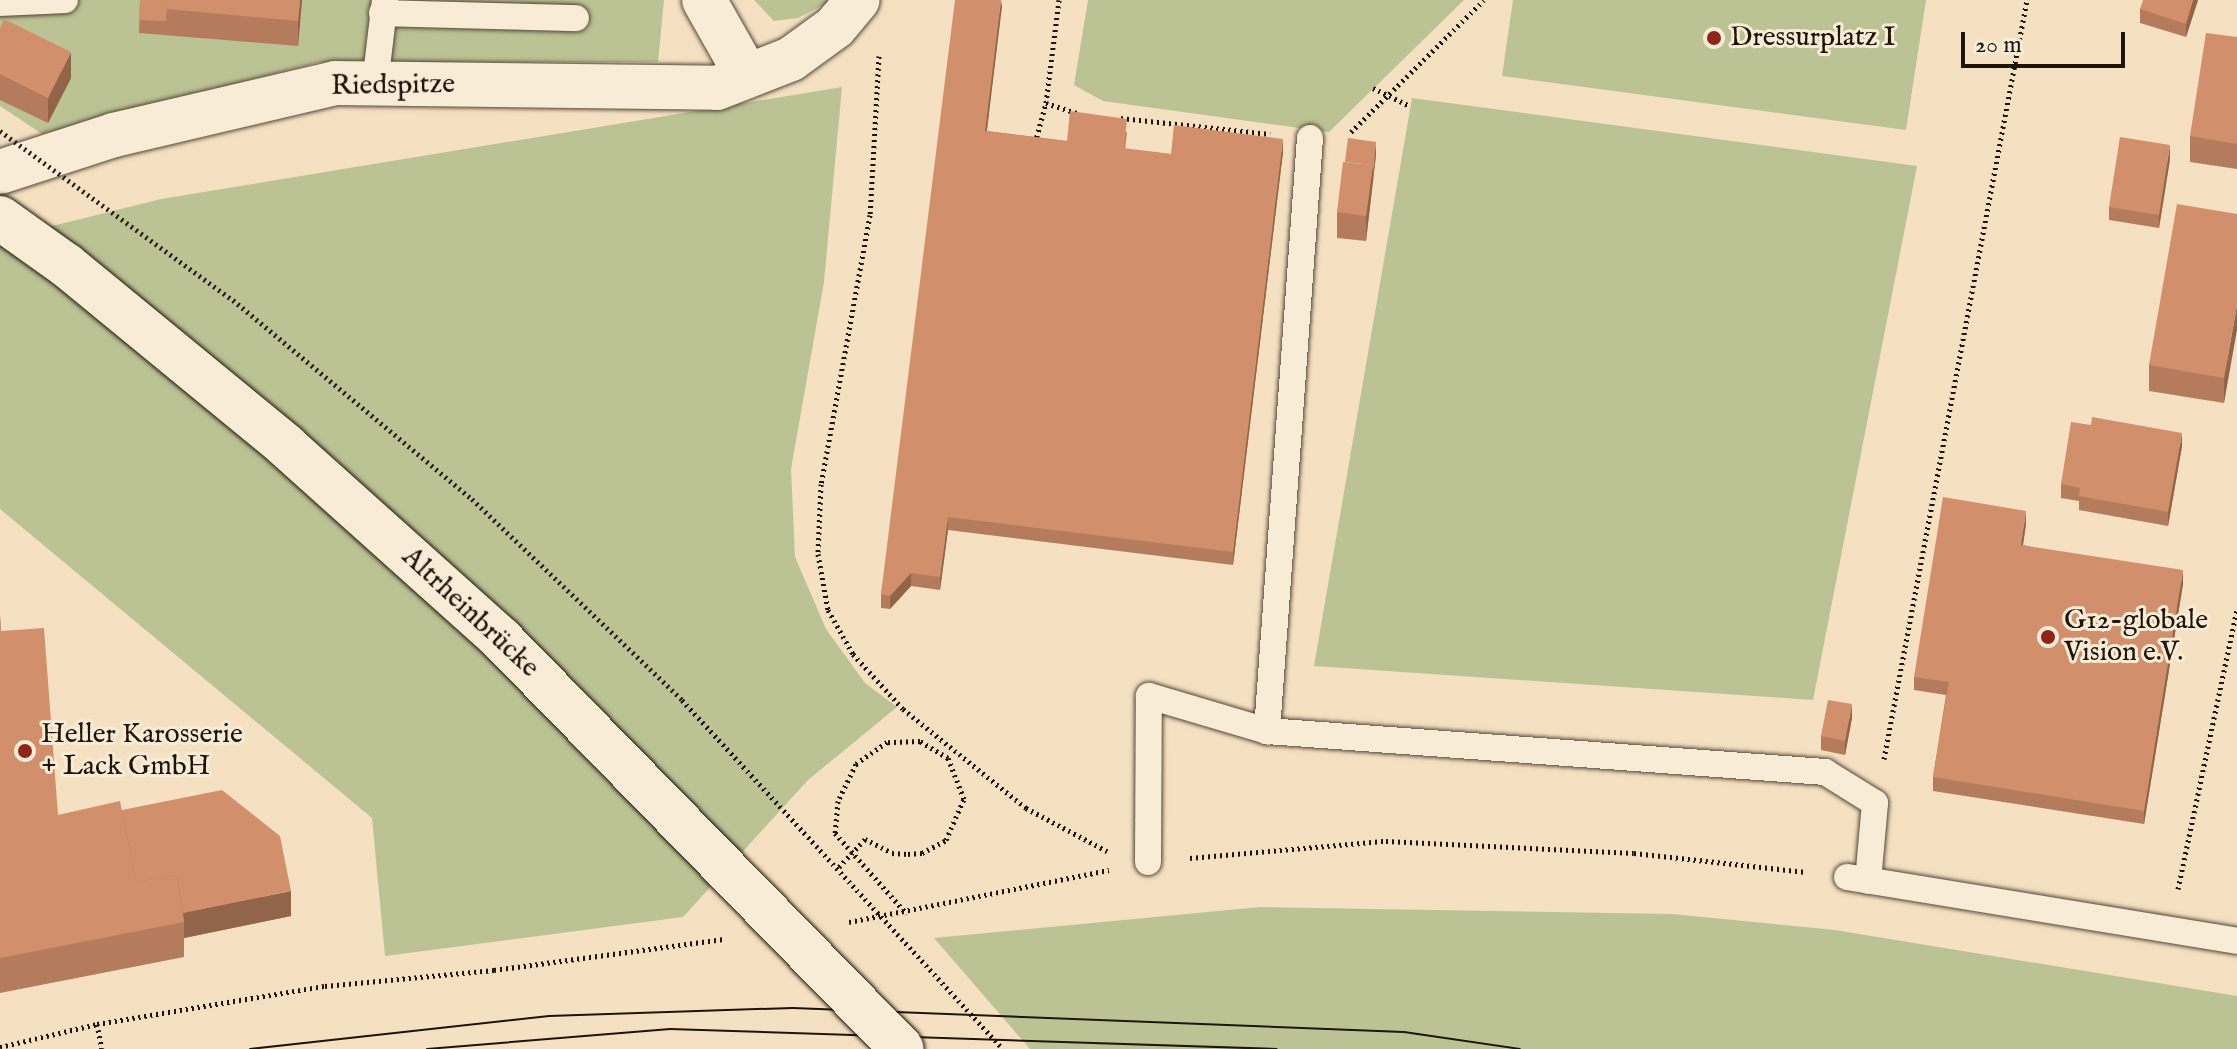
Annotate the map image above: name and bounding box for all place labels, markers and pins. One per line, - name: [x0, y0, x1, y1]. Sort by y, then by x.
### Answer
- place label: Dressurplatz I: [1730, 21, 1896, 55]
- marker: Dressurplatz I: [1705, 29, 1723, 47]
- place label: G12-globale Vision e.V.: [2064, 604, 2208, 670]
- marker: G12-globale Vision e.V.: [2039, 628, 2057, 646]
- place label: Heller Karosserie + Lack GmbH: [41, 718, 243, 784]
- marker: Heller Karosserie + Lack GmbH: [16, 742, 34, 760]

